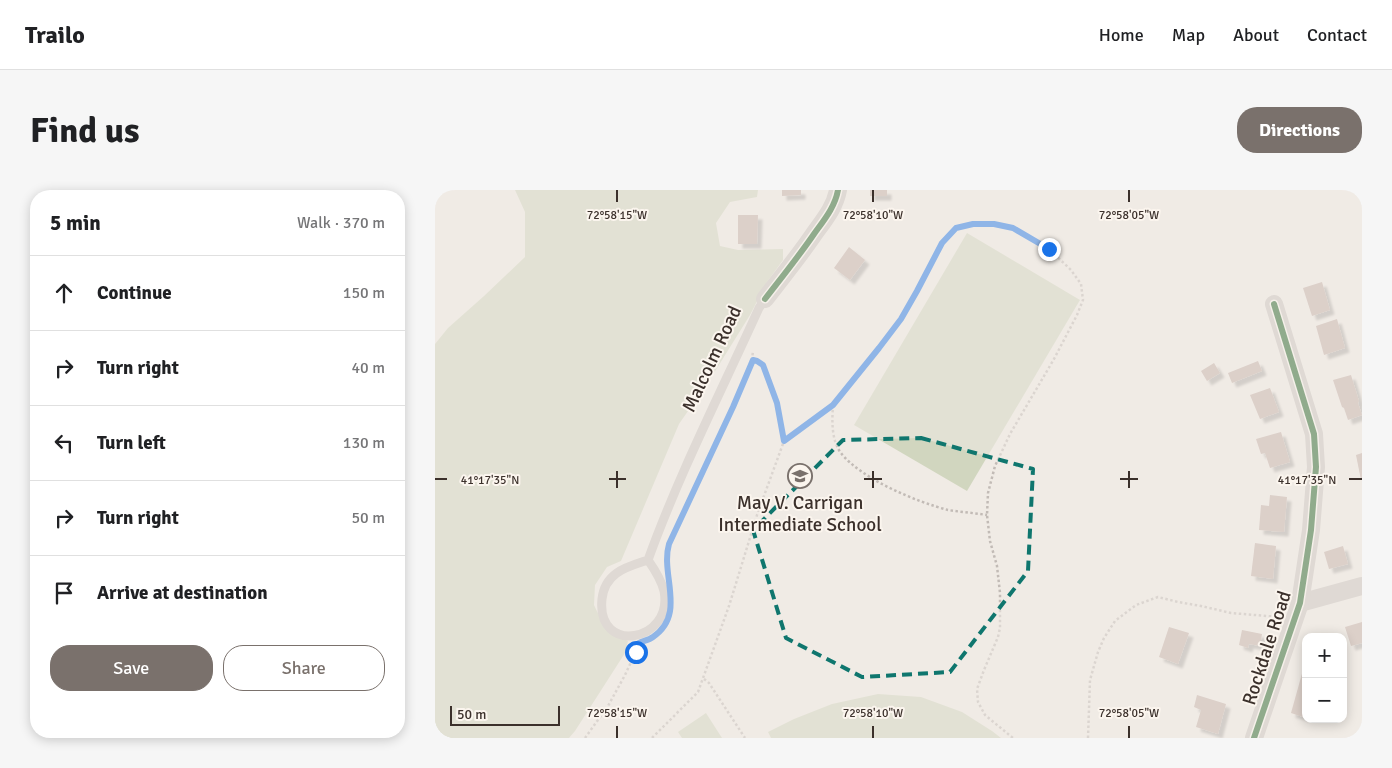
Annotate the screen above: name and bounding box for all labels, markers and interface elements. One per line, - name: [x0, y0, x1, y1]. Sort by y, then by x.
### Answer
- text: Trailo: [25, 20, 85, 50]
- text: Home: [1099, 24, 1144, 46]
- text: Map: [1172, 24, 1205, 46]
- text: About: [1233, 24, 1279, 46]
- text: Contact: [1307, 24, 1367, 46]
- button: Directions: [1237, 107, 1362, 153]
- text: Find us: [30, 109, 140, 152]
- text: 72°58'15"W: [587, 208, 647, 223]
- text: 72°58'10"W: [843, 208, 903, 223]
- text: 72°58'05"W: [1099, 208, 1159, 223]
- text: 5 min: [50, 210, 101, 236]
- text: Walk · 370 m: [297, 213, 385, 233]
- route end: [1038, 238, 1061, 261]
- icon: ahead: [50, 279, 78, 307]
- text: Continue: [97, 281, 172, 305]
- text: 150 m: [343, 283, 385, 303]
- street label: Malcolm Road: [677, 302, 747, 416]
- icon: right: [50, 354, 78, 382]
- text: Turn right: [97, 356, 179, 380]
- text: 40 m: [351, 358, 385, 378]
- icon: left: [50, 429, 78, 457]
- text: Turn left: [97, 431, 166, 455]
- text: 130 m: [343, 433, 385, 453]
- school or university icon: May V. Carrigan Intermediate School: [787, 463, 813, 489]
- text: 41°17'35"N: [461, 473, 519, 488]
- text: 41°17'35"N: [1278, 473, 1336, 488]
- place label: May V. Carrigan Intermediate School: [718, 491, 882, 537]
- icon: right: [50, 504, 78, 532]
- text: Turn right: [97, 506, 179, 530]
- text: 50 m: [351, 508, 385, 528]
- icon: arrive: [50, 579, 78, 607]
- text: Arrive at destination: [97, 581, 268, 605]
- street label: Rockdale Road: [1237, 588, 1297, 708]
- map controls: [1302, 633, 1347, 723]
- button: +: [1302, 633, 1347, 678]
- route start: [625, 641, 648, 664]
- button: Save: [50, 645, 213, 691]
- button: Share: [223, 645, 385, 691]
- button: −: [1302, 678, 1347, 723]
- scale bar: [450, 703, 560, 726]
- text: 50 m: [457, 706, 486, 723]
- text: 72°58'15"W: [587, 706, 647, 721]
- text: 72°58'10"W: [843, 706, 903, 721]
- text: 72°58'05"W: [1099, 706, 1159, 721]

